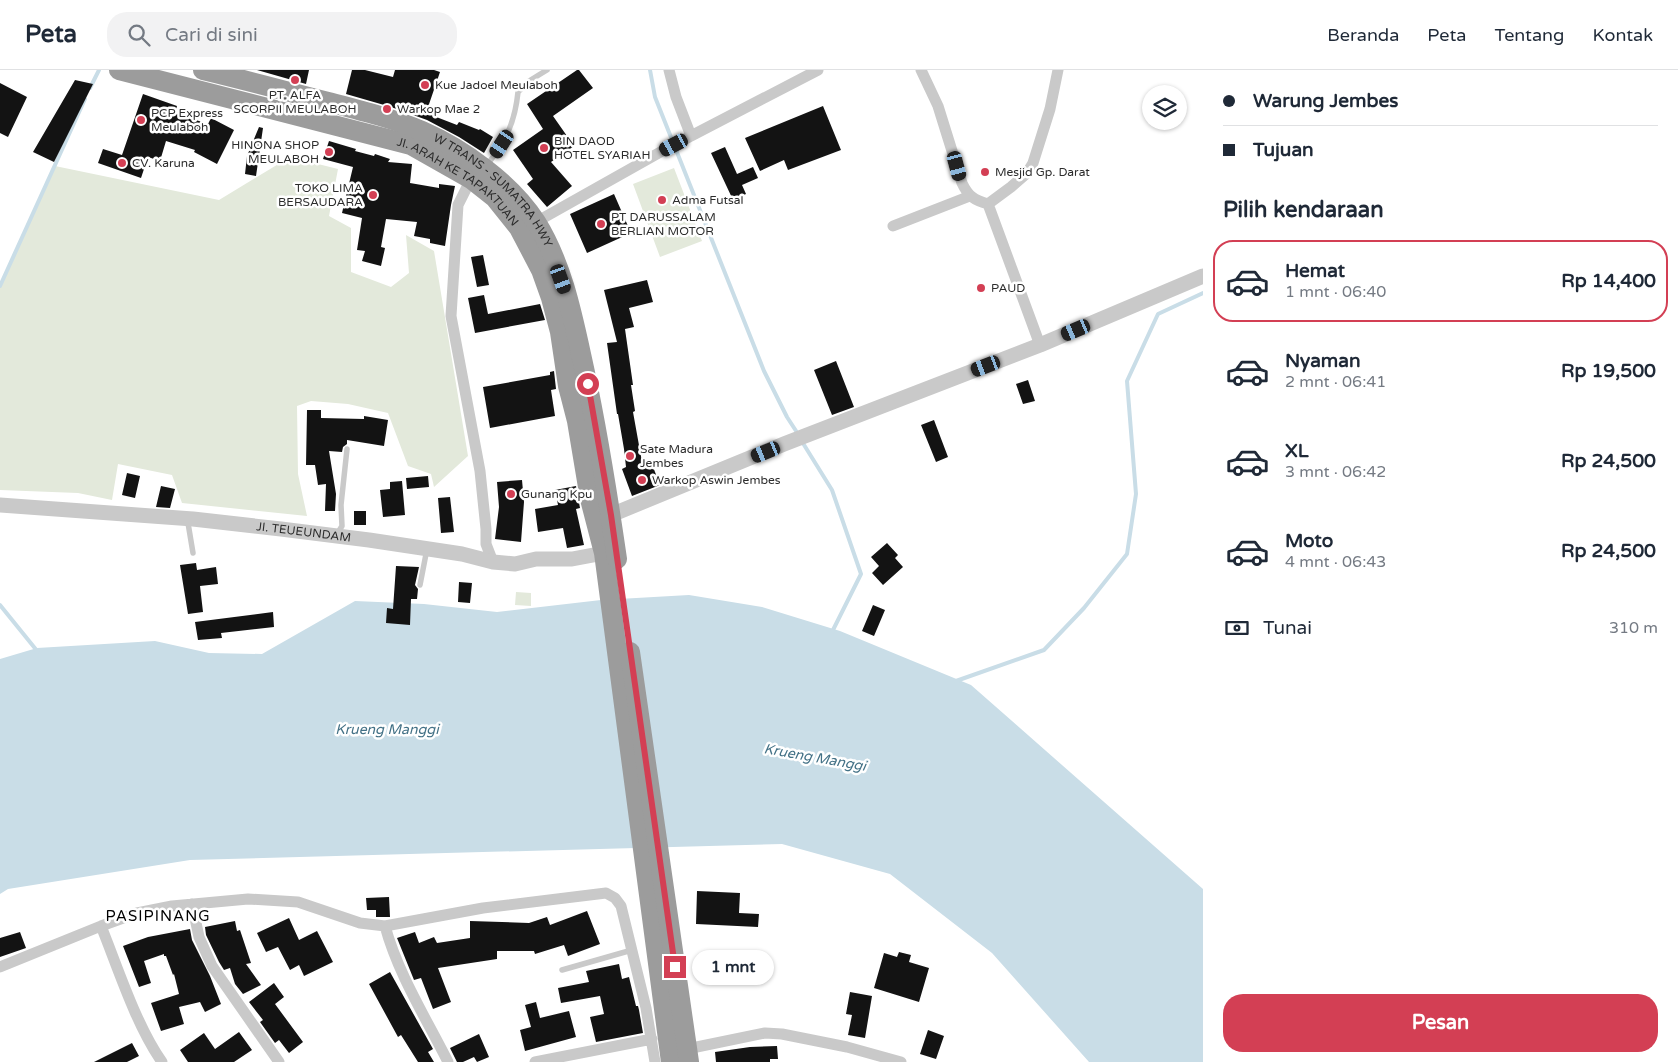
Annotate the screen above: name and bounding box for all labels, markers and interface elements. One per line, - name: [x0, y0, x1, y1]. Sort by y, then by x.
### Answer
- search box: [107, 12, 457, 57]
- text: Peta: [25, 20, 77, 49]
- icon: search: [125, 21, 153, 49]
- text: Cari di sini: [165, 24, 258, 46]
- text: Beranda: [1327, 24, 1399, 46]
- text: Peta: [1427, 24, 1466, 46]
- text: Tentang: [1494, 24, 1564, 46]
- text: Kontak: [1592, 24, 1653, 46]
- marker: PT. ALFA SCORPII MEULABOH: [289, 74, 301, 86]
- place label: Kue Jadoel Meulaboh: [435, 78, 558, 92]
- marker: Kue Jadoel Meulaboh: [419, 79, 431, 91]
- map controls: [1142, 85, 1187, 130]
- button: layers: [1142, 85, 1187, 130]
- place label: PT. ALFA SCORPII MEULABOH: [234, 88, 356, 116]
- text: Warung Jembes: [1253, 90, 1398, 112]
- place label: Warkop Mae 2: [397, 102, 480, 116]
- marker: Warkop Mae 2: [381, 103, 393, 115]
- place label: PCP Express Meulaboh: [151, 106, 223, 134]
- marker: PCP Express Meulaboh: [135, 114, 147, 126]
- car: [487, 127, 516, 161]
- street label: W TRANS - SUMATRA HWY: [431, 131, 556, 250]
- car: [657, 131, 690, 159]
- place label: BIN DAOD HOTEL SYARIAH: [554, 134, 651, 162]
- street label: JI. ARAH KE TAPAKTUAN: [395, 135, 522, 229]
- place label: HINONA SHOP MEULABOH: [231, 138, 319, 166]
- text: Tujuan: [1253, 139, 1314, 161]
- marker: BIN DAOD HOTEL SYARIAH: [538, 142, 550, 154]
- marker: HINONA SHOP MEULABOH: [323, 146, 335, 158]
- car: [945, 150, 968, 182]
- place label: CV. Karuna: [132, 156, 195, 170]
- marker: CV. Karuna: [116, 157, 128, 169]
- place label: Mesjid Gp. Darat: [995, 165, 1090, 179]
- marker: Mesjid Gp. Darat: [979, 166, 991, 178]
- place label: TOKO LIMA BERSAUDARA: [278, 181, 363, 209]
- marker: TOKO LIMA BERSAUDARA: [367, 189, 379, 201]
- place label: Adma Futsal: [672, 193, 744, 207]
- marker: Adma Futsal: [656, 194, 668, 206]
- text: Pilih kendaraan: [1223, 197, 1384, 223]
- place label: PT DARUSSALAM BERLIAN MOTOR: [611, 210, 716, 238]
- marker: PT DARUSSALAM BERLIAN MOTOR: [595, 218, 607, 230]
- icon: car: [1225, 259, 1270, 304]
- text: Hemat: [1285, 260, 1345, 282]
- car: [548, 262, 573, 296]
- text: Rp 14,400: [1561, 270, 1656, 292]
- place label: PAUD: [991, 281, 1025, 295]
- marker: PAUD: [975, 282, 987, 294]
- text: 1 mnt · 06:40: [1285, 282, 1386, 302]
- car: [1059, 317, 1092, 343]
- icon: car: [1225, 349, 1270, 394]
- text: Nyaman: [1285, 350, 1361, 372]
- car: [969, 354, 1002, 378]
- text: Rp 19,500: [1561, 360, 1656, 382]
- text: 2 mnt · 06:41: [1285, 372, 1386, 392]
- route start: [577, 373, 599, 395]
- car: [749, 439, 782, 465]
- icon: car: [1225, 439, 1270, 484]
- text: XL: [1285, 440, 1309, 462]
- place label: Sate Madura Jembes: [640, 442, 713, 470]
- marker: Sate Madura Jembes: [624, 450, 636, 462]
- text: Rp 24,500: [1561, 450, 1656, 472]
- text: 3 mnt · 06:42: [1285, 462, 1386, 482]
- place label: Warkop Aswin Jembes: [652, 473, 781, 487]
- marker: Warkop Aswin Jembes: [636, 474, 648, 486]
- place label: Gunang Kpu: [521, 487, 592, 501]
- marker: Gunang Kpu: [505, 488, 517, 500]
- street label: JI. TEUEUNDAM: [256, 519, 352, 545]
- icon: car: [1225, 529, 1270, 574]
- text: Moto: [1285, 530, 1333, 552]
- text: Rp 24,500: [1561, 540, 1656, 562]
- text: 4 mnt · 06:43: [1285, 552, 1386, 572]
- icon: cash: [1223, 614, 1251, 642]
- text: Tunai: [1263, 617, 1312, 639]
- text: 310 m: [1609, 618, 1658, 638]
- water label: Krueng Manggi: [335, 721, 440, 738]
- water label: Krueng Manggi: [763, 740, 869, 775]
- district label: PASIPINANG: [105, 907, 211, 925]
- callout: 1 mnt: [692, 950, 775, 984]
- route end: [664, 956, 686, 978]
- text: 1 mnt: [711, 957, 755, 977]
- button: Pesan: [1223, 994, 1658, 1052]

